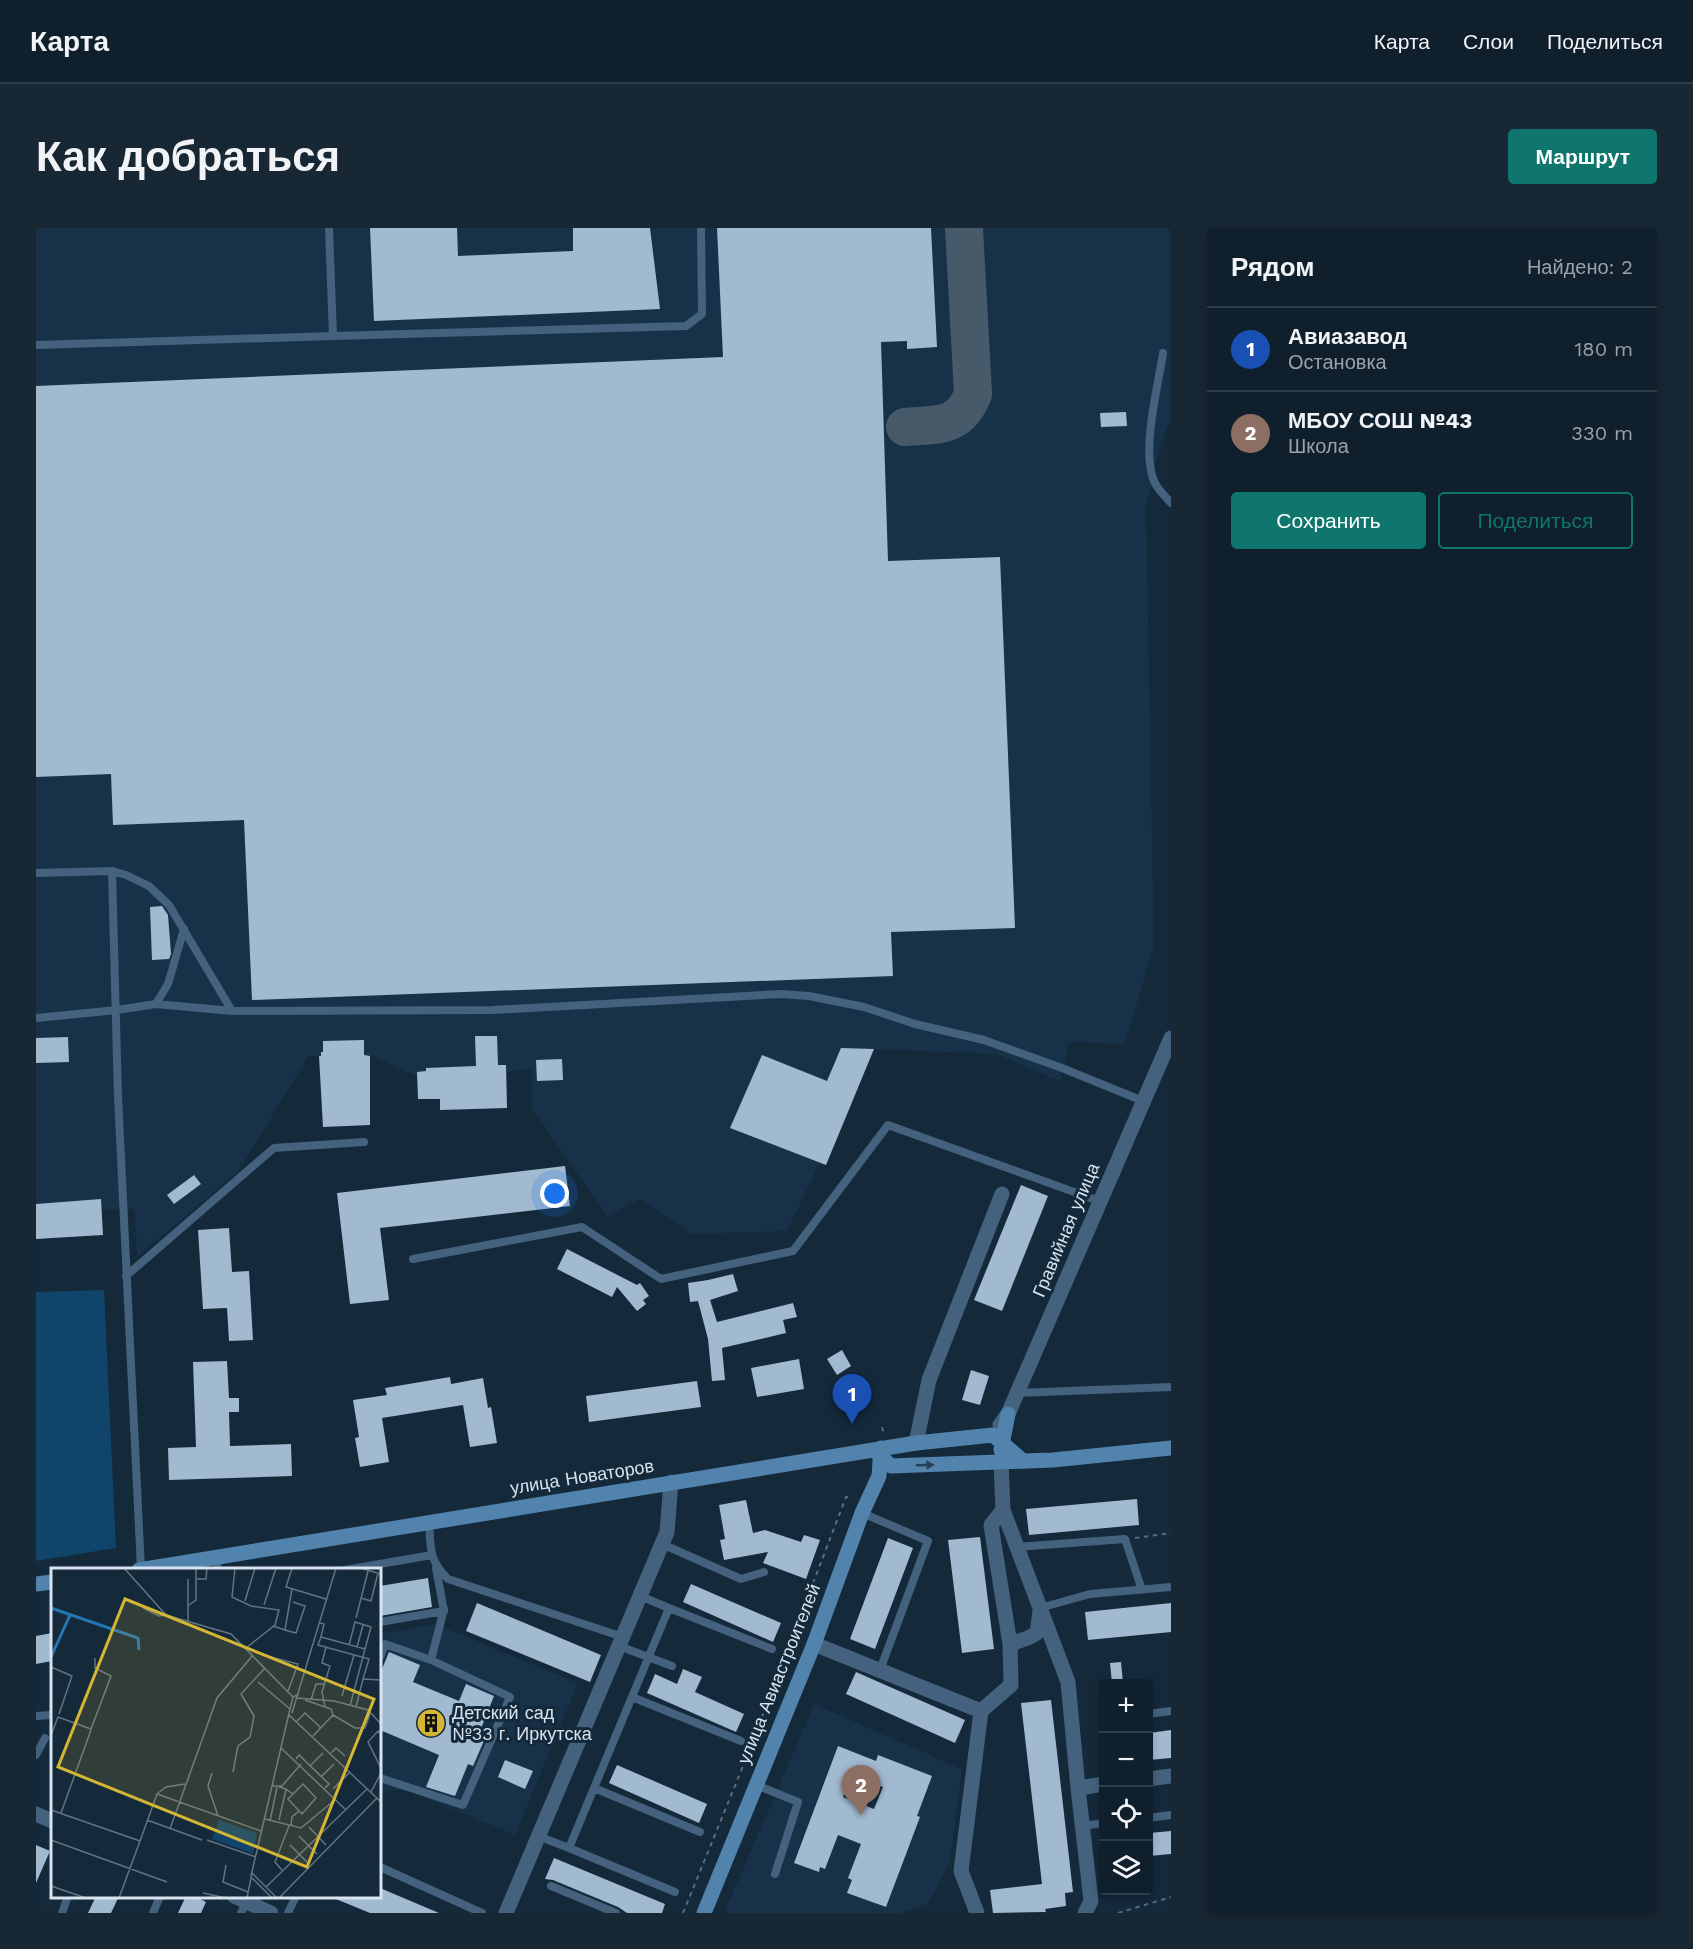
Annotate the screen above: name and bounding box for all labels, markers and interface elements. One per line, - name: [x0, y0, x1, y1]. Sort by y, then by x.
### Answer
- text: Карта: [30, 25, 109, 58]
- text: Карта: [1374, 29, 1430, 54]
- text: Слои: [1463, 29, 1514, 54]
- text: Поделиться: [1547, 29, 1663, 54]
- button: Маршрут: [1508, 129, 1657, 184]
- text: Как добраться: [36, 132, 340, 181]
- text: Рядом: [1231, 252, 1314, 282]
- text: Найдено: 2: [1527, 255, 1633, 279]
- text: Авиазавод: [1288, 324, 1407, 349]
- text: 1: [1246, 337, 1255, 361]
- text: 180 m: [1575, 337, 1633, 361]
- text: Остановка: [1288, 350, 1387, 374]
- text: МБОУ СОШ №43: [1288, 408, 1472, 433]
- text: 2: [1245, 421, 1256, 445]
- text: 330 m: [1571, 421, 1633, 445]
- text: Школа: [1288, 434, 1349, 458]
- button: Сохранить: [1231, 492, 1426, 549]
- button: Поделиться: [1438, 492, 1633, 549]
- street label: Гравийная улица: [1028, 1159, 1104, 1300]
- your location: [540, 1179, 569, 1208]
- pin: 1: [832, 1374, 872, 1424]
- street label: улица Новаторов: [509, 1455, 655, 1498]
- one-way arrow: [915, 1460, 934, 1469]
- inset map: [51, 1568, 381, 1898]
- street label: улица Авиастроителей: [733, 1581, 824, 1767]
- map controls: [1099, 1679, 1153, 1895]
- button: +: [1099, 1679, 1153, 1733]
- place label: Детский сад №33 г. Иркутска: [452, 1702, 593, 1744]
- building icon: Детский сад №33 г. Иркутска: [415, 1707, 447, 1739]
- button: −: [1099, 1733, 1153, 1787]
- pin: 2: [842, 1766, 880, 1815]
- button: locate: [1099, 1787, 1153, 1841]
- button: layers: [1099, 1841, 1153, 1895]

